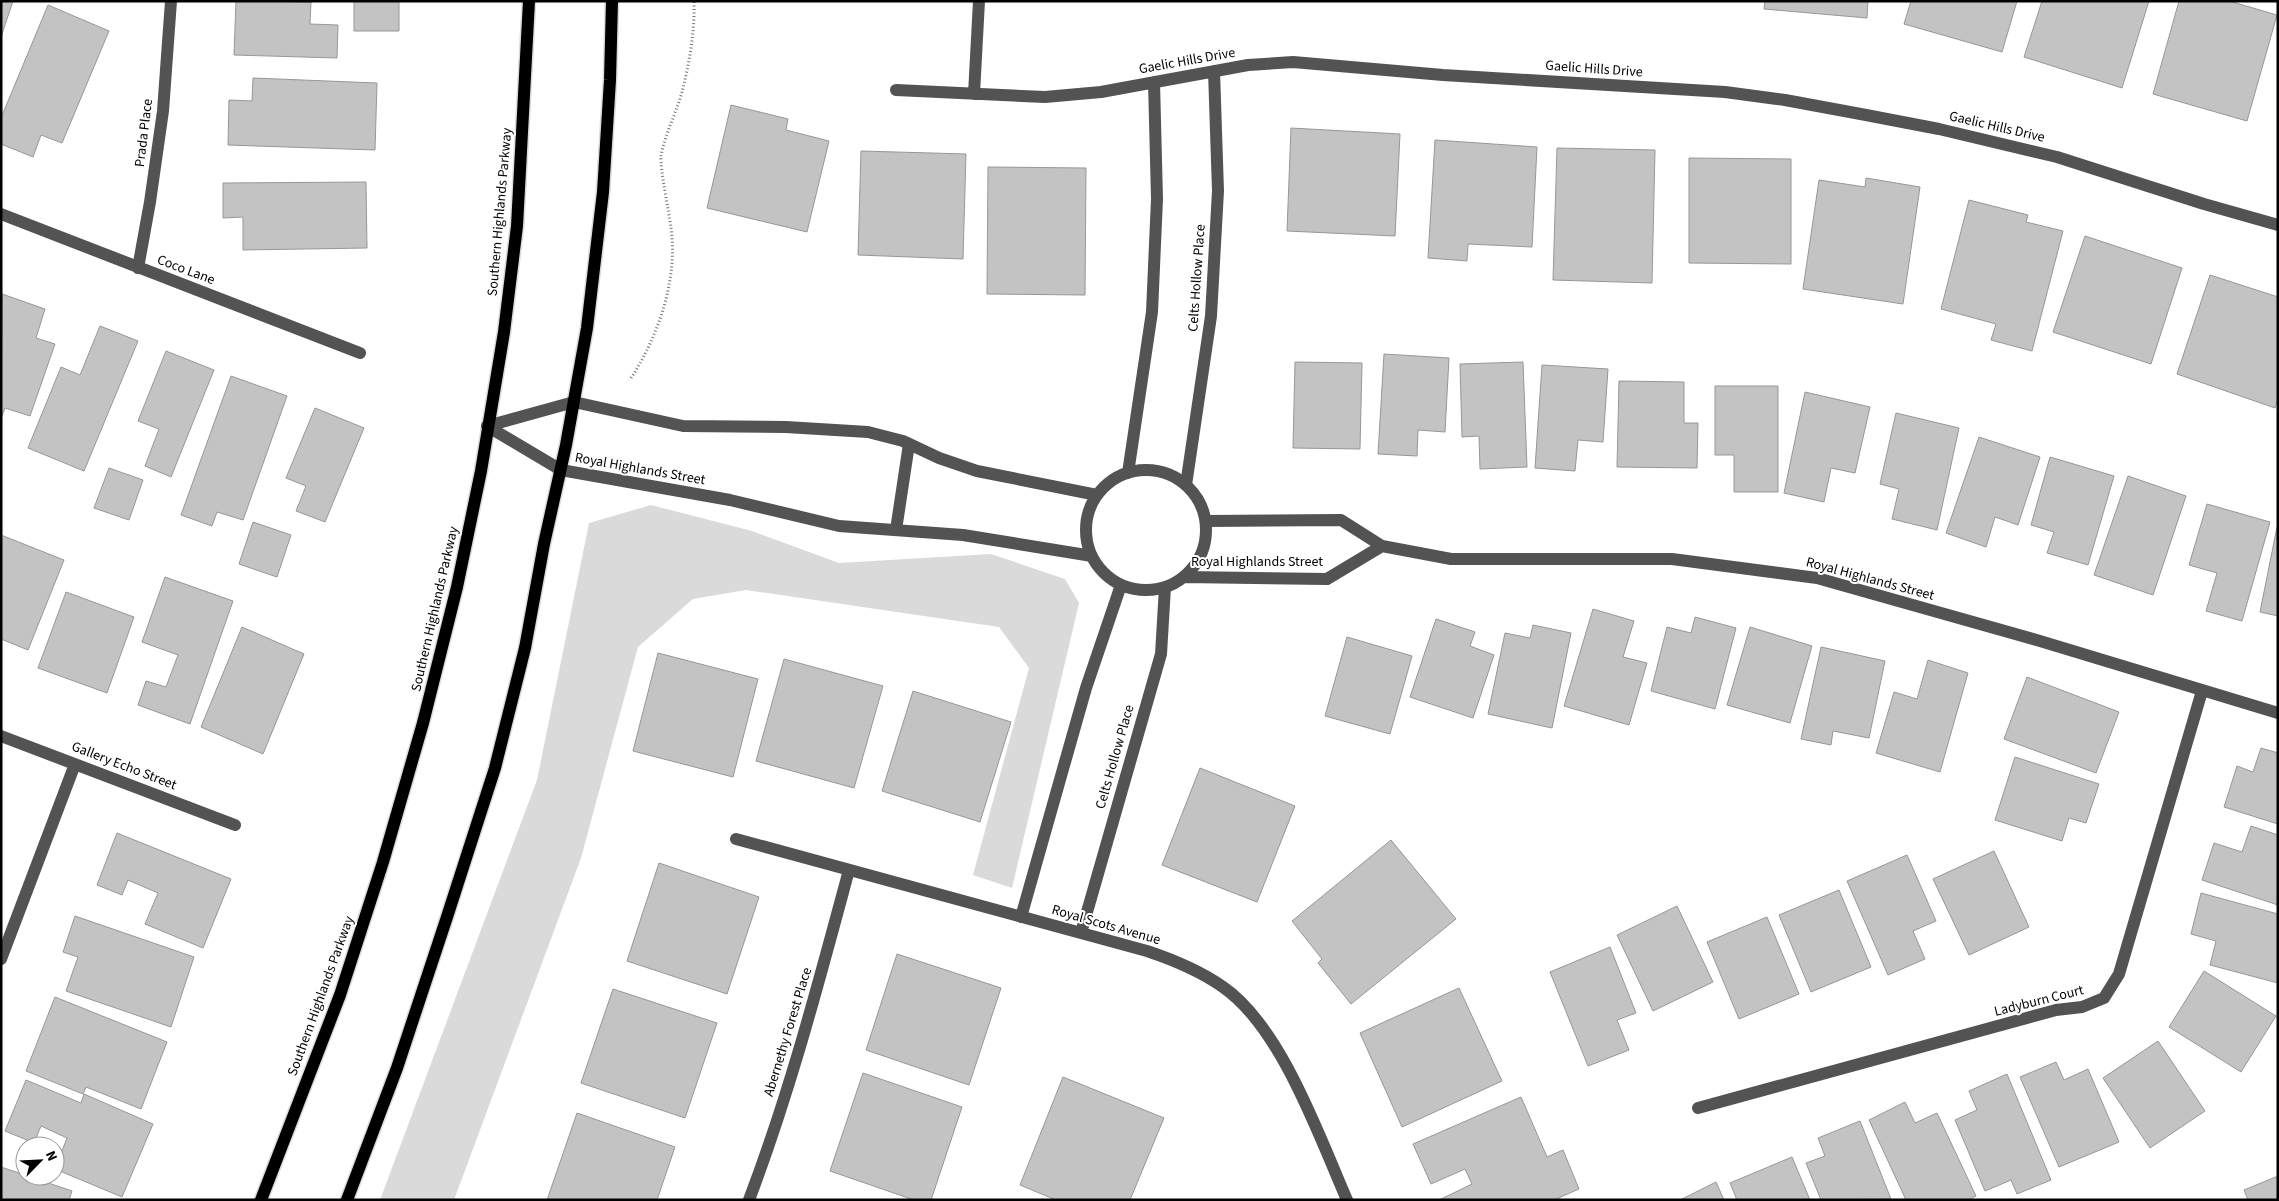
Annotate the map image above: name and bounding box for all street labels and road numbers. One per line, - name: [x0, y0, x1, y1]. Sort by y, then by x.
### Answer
- street label: Gaelic Hills Drive: [1137, 43, 1237, 79]
- street label: Gaelic Hills Drive: [1545, 56, 1643, 82]
- street label: Prada Place: [130, 98, 158, 168]
- street label: Gaelic Hills Drive: [1947, 106, 2047, 148]
- street label: Southern Highlands Parkway: [483, 127, 517, 297]
- street label: Celts Hollow Place: [1183, 224, 1211, 332]
- street label: Coco Lane: [154, 250, 218, 290]
- street label: Royal Highlands Street: [573, 448, 707, 490]
- street label: Southern Highlands Parkway: [406, 524, 464, 694]
- street label: Royal Highlands Street: [1191, 552, 1323, 572]
- street label: Royal Highlands Street: [1804, 552, 1937, 606]
- street label: Celts Hollow Place: [1091, 702, 1139, 811]
- street label: Gallery Echo Street: [69, 737, 180, 795]
- street label: Royal Scots Avenue: [1049, 900, 1163, 950]
- street label: Southern Highlands Parkway: [283, 913, 359, 1079]
- street label: Abernethy Forest Place: [759, 965, 817, 1099]
- street label: Ladyburn Court: [1992, 980, 2086, 1022]

